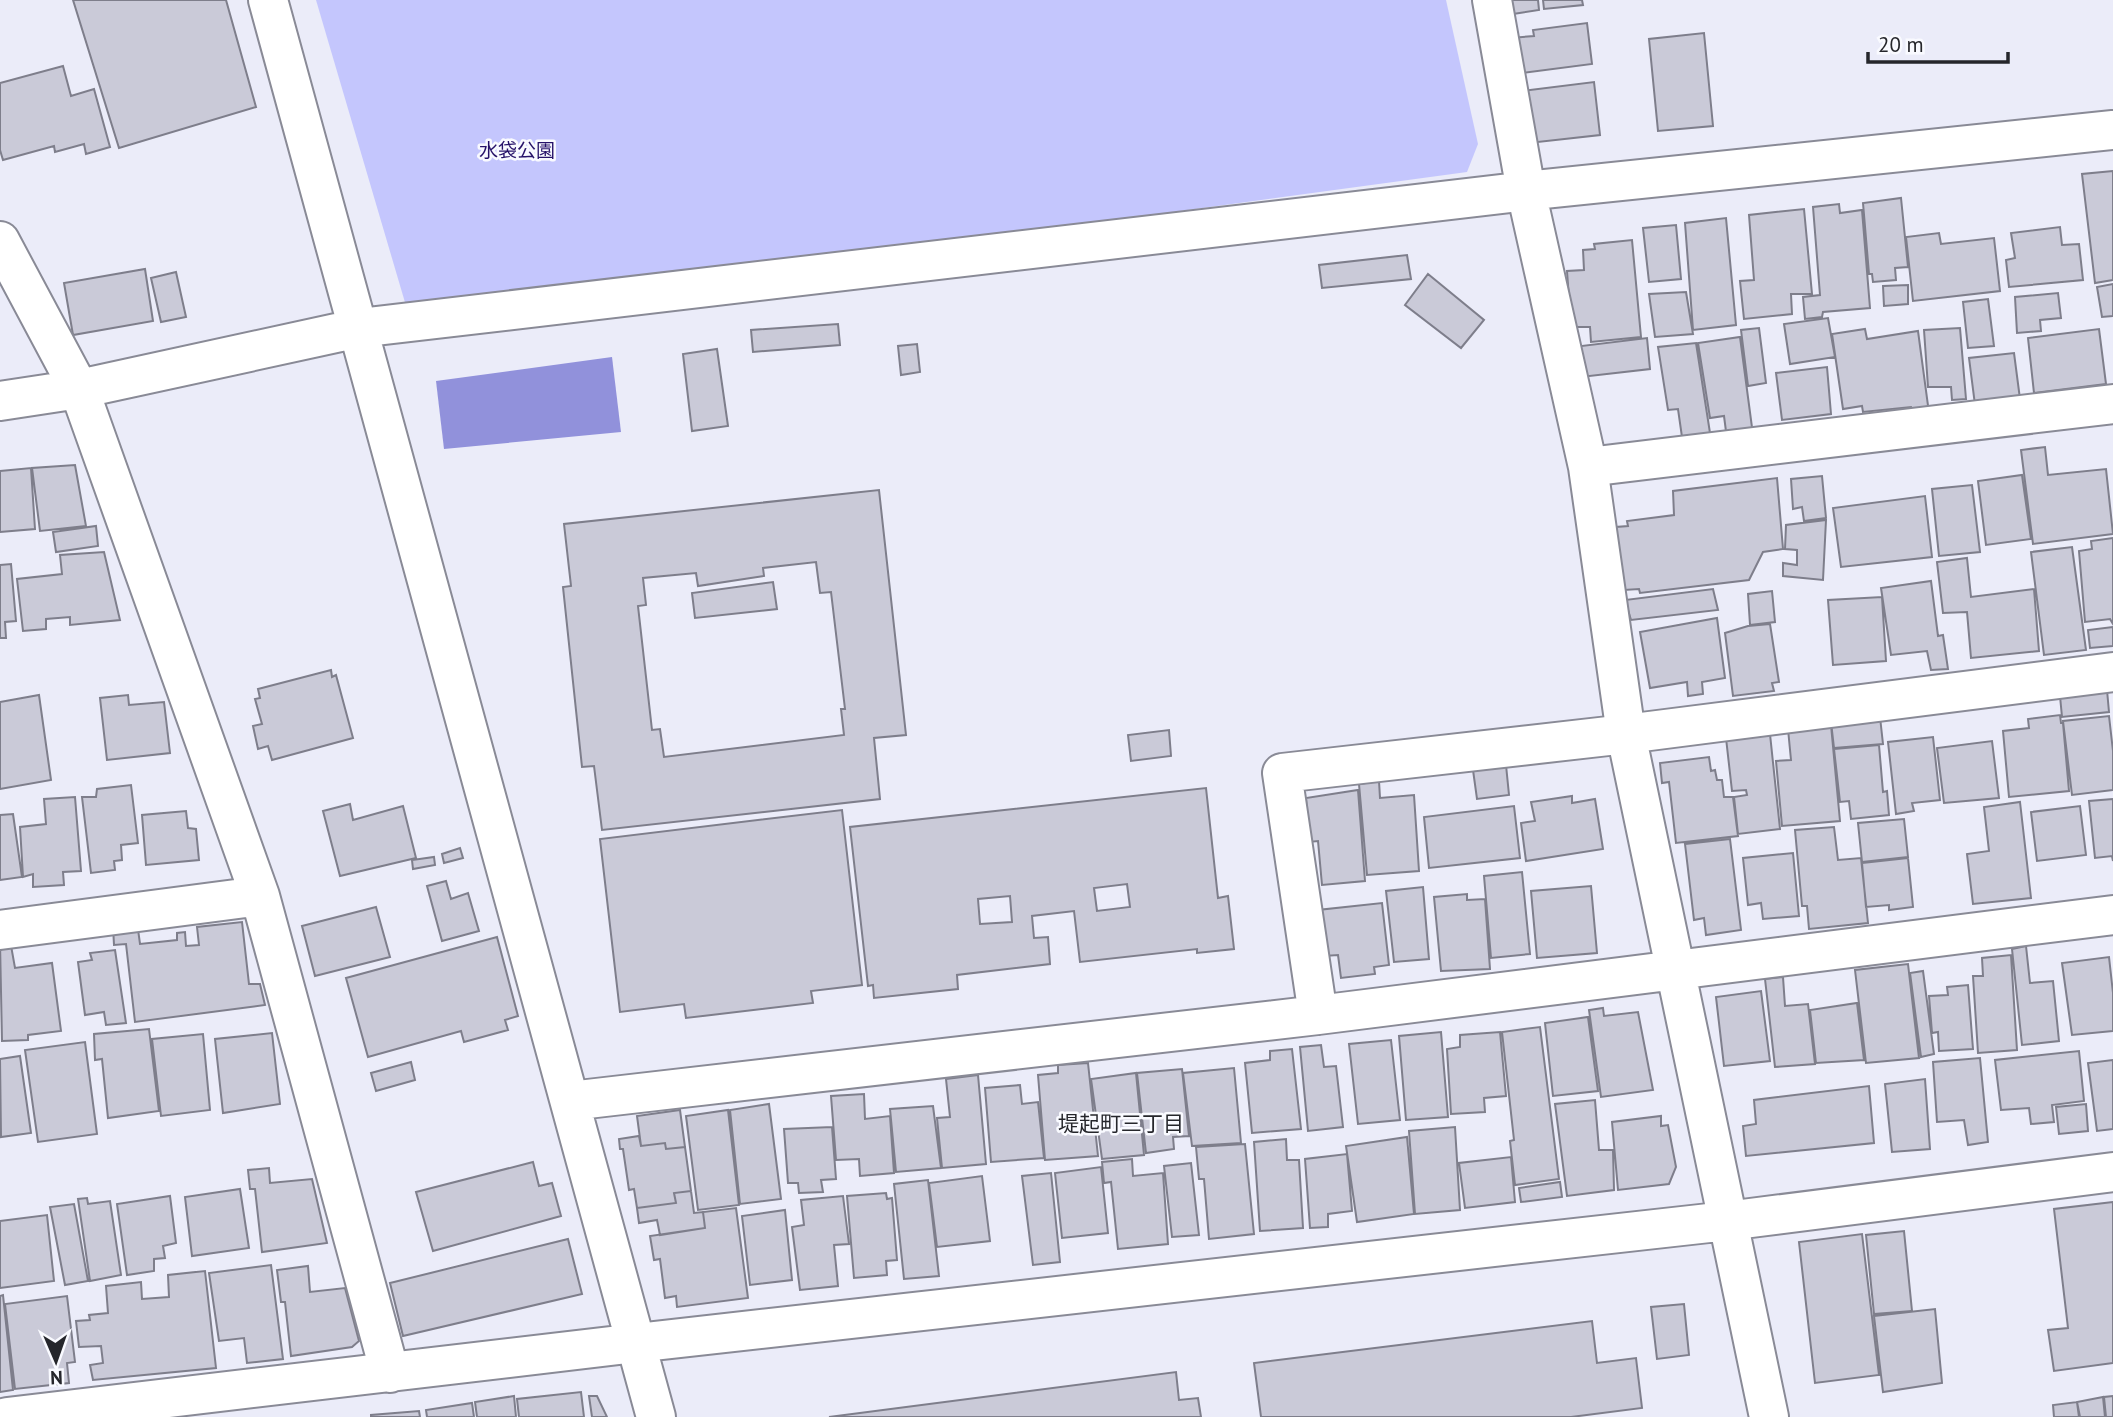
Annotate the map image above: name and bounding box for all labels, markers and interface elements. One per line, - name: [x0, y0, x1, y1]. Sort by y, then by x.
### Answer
- scale bar: [1868, 21, 2008, 65]
- text: 20 m: [1878, 31, 1924, 58]
- park label: 水袋公園: [479, 138, 555, 162]
- district label: 堤起町三丁目: [1058, 1110, 1184, 1137]
- north arrow: [21, 1326, 91, 1396]
- text: N: [50, 1366, 63, 1390]

